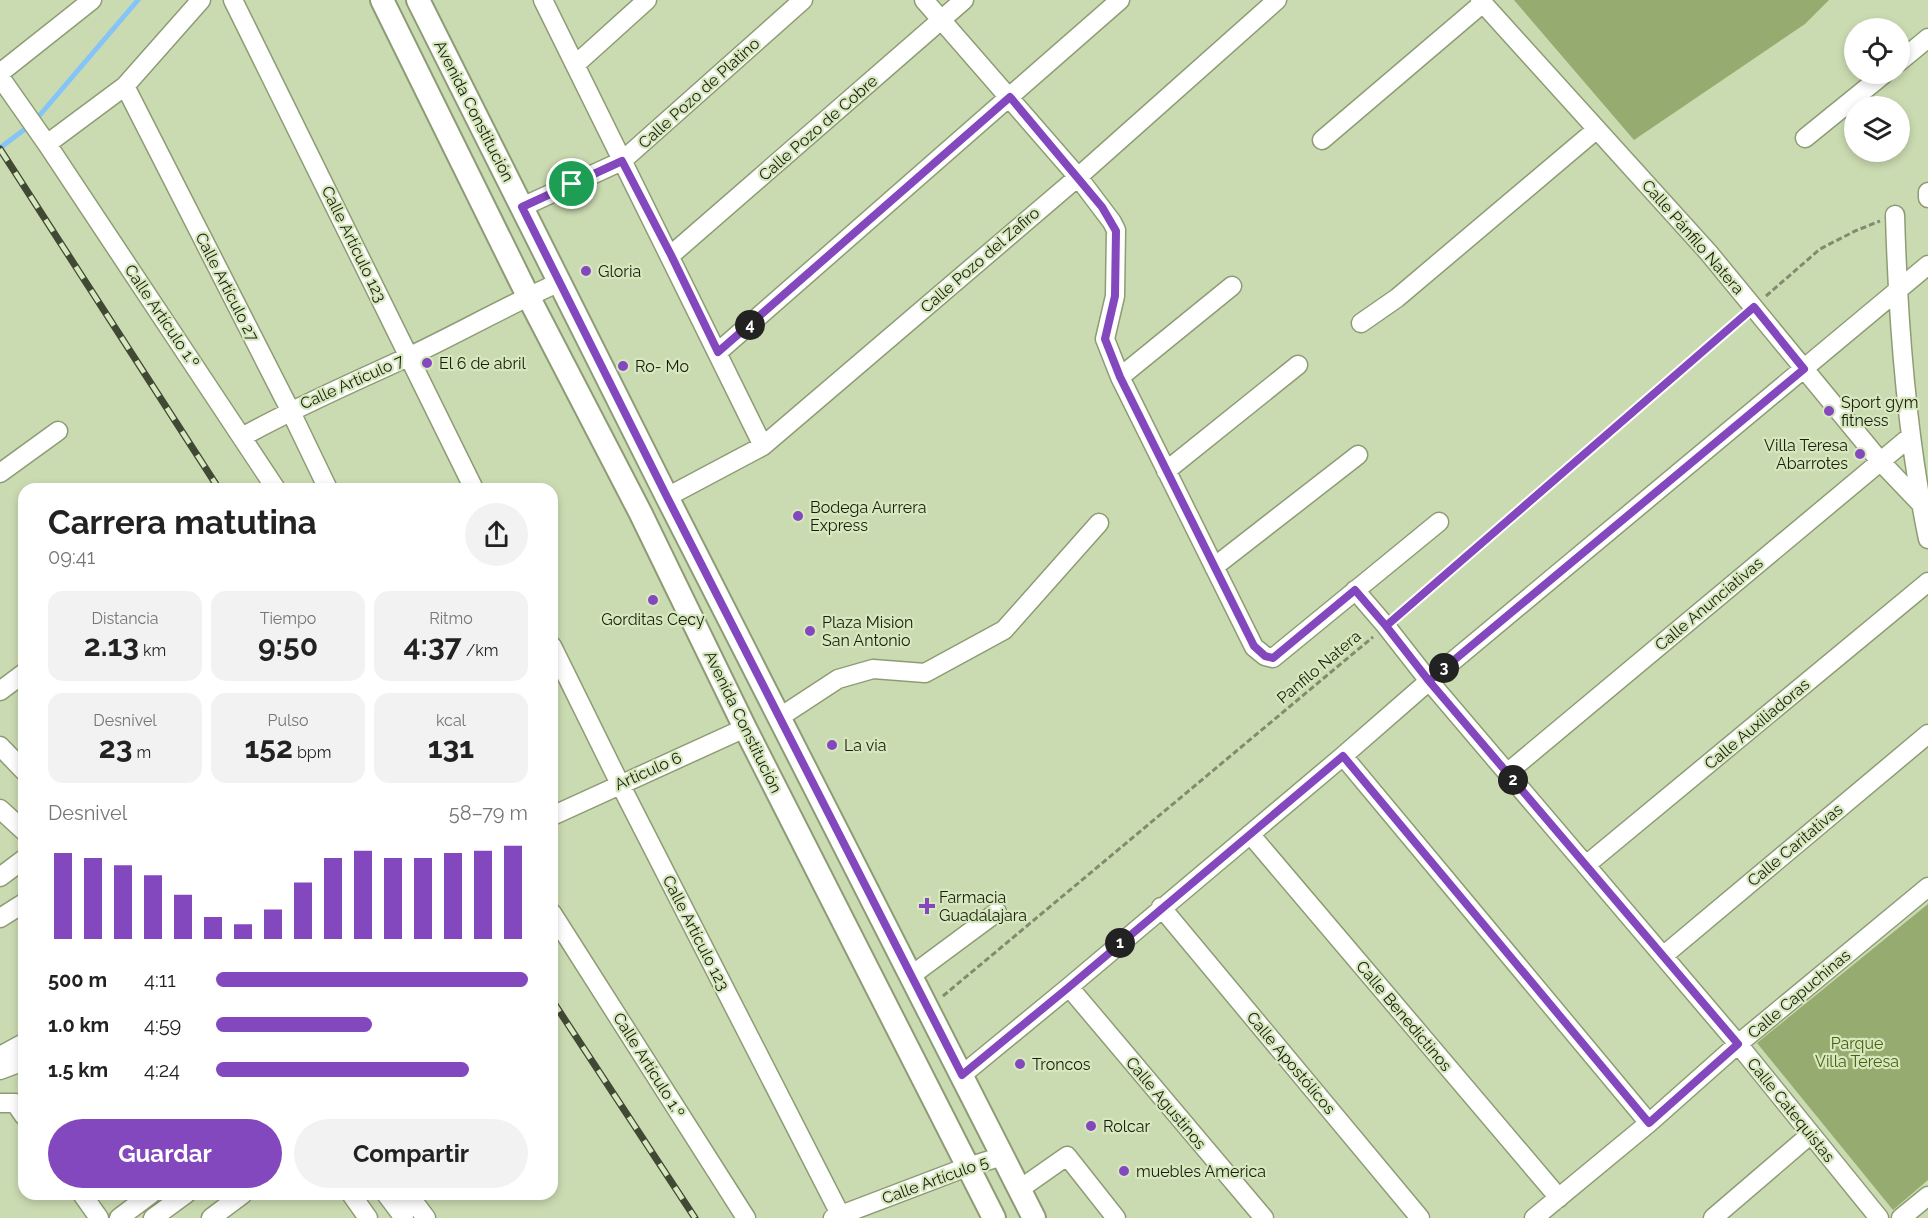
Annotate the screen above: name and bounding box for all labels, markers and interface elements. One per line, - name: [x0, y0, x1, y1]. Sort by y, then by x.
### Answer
- map controls: [1844, 18, 1910, 162]
- button: locate: [1844, 18, 1910, 84]
- street label: Calle Pozo de Platino: [635, 34, 763, 152]
- street label: Avenida Constitución: [430, 37, 518, 185]
- street label: Calle Pozo de Cobre: [755, 71, 881, 185]
- button: layers: [1844, 96, 1910, 162]
- pin: [546, 158, 597, 209]
- icon: arrive: [555, 167, 588, 200]
- street label: Calle Pánfilo Natera: [1638, 176, 1748, 298]
- street label: Calle Artículo 123: [318, 183, 390, 305]
- street label: Calle Pozo del Zafiro: [917, 203, 1043, 317]
- street label: Calle Artículo 27: [191, 229, 263, 345]
- street label: Calle Artículo 1.º: [121, 261, 203, 371]
- place label: Gloria: [598, 262, 641, 281]
- marker: Gloria: [579, 264, 593, 278]
- pin: 4: [735, 310, 765, 340]
- text: 4: [745, 315, 755, 334]
- street label: Calle Artículo 7: [297, 350, 407, 413]
- place label: El 6 de abril: [439, 354, 527, 373]
- marker: El 6 de abril: [420, 356, 434, 370]
- place label: Ro- Mo: [635, 357, 689, 376]
- marker: Ro- Mo: [616, 359, 630, 373]
- place label: Sport gym fitness: [1841, 393, 1918, 430]
- marker: Sport gym fitness: [1822, 404, 1836, 418]
- place label: Villa Teresa Abarrotes: [1764, 436, 1848, 473]
- marker: Villa Teresa Abarrotes: [1853, 447, 1867, 461]
- place label: Bodega Aurrera Express: [810, 498, 927, 535]
- text: Carrera matutina: [48, 503, 317, 542]
- button: share: [465, 503, 528, 566]
- marker: Bodega Aurrera Express: [791, 509, 805, 523]
- text: 09:41: [48, 545, 95, 569]
- street label: Calle Anunciativas: [1651, 553, 1767, 655]
- marker: Gorditas Cecy: [646, 593, 660, 607]
- text: Distancia: [91, 609, 159, 628]
- text: Tiempo: [260, 609, 316, 628]
- text: Ritmo: [429, 609, 473, 628]
- place label: Gorditas Cecy: [601, 610, 705, 629]
- place label: Plaza Mision San Antonio: [822, 613, 913, 650]
- marker: Plaza Mision San Antonio: [803, 624, 817, 638]
- street label: Panfilo Natera: [1273, 626, 1365, 708]
- text: 2.13: [84, 628, 139, 663]
- text: 9:50: [258, 628, 318, 663]
- text: 4:37: [403, 628, 462, 663]
- text: km: [139, 641, 166, 660]
- text: /km: [462, 641, 499, 660]
- street label: Avenida Constitución: [700, 648, 786, 796]
- pin: 3: [1429, 653, 1459, 683]
- text: 3: [1440, 658, 1448, 677]
- street label: Calle Auxiliadoras: [1701, 674, 1814, 773]
- text: Desnivel: [93, 711, 157, 730]
- text: Pulso: [267, 711, 309, 730]
- text: kcal: [436, 711, 466, 730]
- text: 23: [99, 730, 132, 765]
- text: 152: [245, 730, 293, 765]
- text: 131: [428, 730, 474, 765]
- place label: La via: [844, 736, 886, 755]
- marker: La via: [825, 738, 839, 752]
- text: m: [132, 743, 151, 762]
- text: bpm: [293, 743, 331, 762]
- street label: Articulo 6: [612, 748, 684, 794]
- pin: 2: [1498, 765, 1528, 795]
- text: 2: [1508, 770, 1518, 789]
- street label: Calle Caritativas: [1744, 800, 1847, 890]
- text: Desnivel: [48, 801, 127, 825]
- text: 58–79 m: [449, 801, 528, 825]
- street label: Calle Artículo 123: [659, 872, 733, 994]
- place label: Farmacia Guadalajara: [939, 888, 1027, 925]
- marker: Farmacia Guadalajara: [920, 899, 934, 913]
- pin: 1: [1105, 928, 1135, 958]
- text: 1: [1116, 933, 1124, 952]
- street label: Calle Capuchinas: [1744, 945, 1854, 1043]
- street label: Calle Benedictinos: [1352, 957, 1456, 1075]
- text: 500 m: [48, 968, 107, 992]
- text: 4:11: [144, 968, 176, 992]
- street label: Calle Apostólicos: [1243, 1008, 1340, 1118]
- street label: Calle Artículo 1.º: [609, 1009, 689, 1121]
- text: 1.0 km: [48, 1013, 109, 1037]
- text: 4:59: [144, 1013, 181, 1037]
- park label: Parque Villa Teresa: [1815, 1034, 1899, 1071]
- street label: Calle Agustinos: [1122, 1053, 1210, 1153]
- street label: Calle Catequistas: [1743, 1054, 1839, 1166]
- place label: Troncos: [1032, 1055, 1091, 1074]
- marker: Troncos: [1013, 1057, 1027, 1071]
- text: 1.5 km: [48, 1058, 108, 1082]
- text: 4:24: [144, 1058, 180, 1082]
- place label: Rolcar: [1103, 1117, 1151, 1136]
- button: Guardar: [48, 1119, 282, 1188]
- button: Compartir: [294, 1119, 528, 1188]
- marker: Rolcar: [1084, 1119, 1098, 1133]
- street label: Calle Artículo 5: [879, 1152, 991, 1208]
- place label: muebles America: [1136, 1162, 1266, 1181]
- marker: muebles America: [1117, 1164, 1131, 1178]

